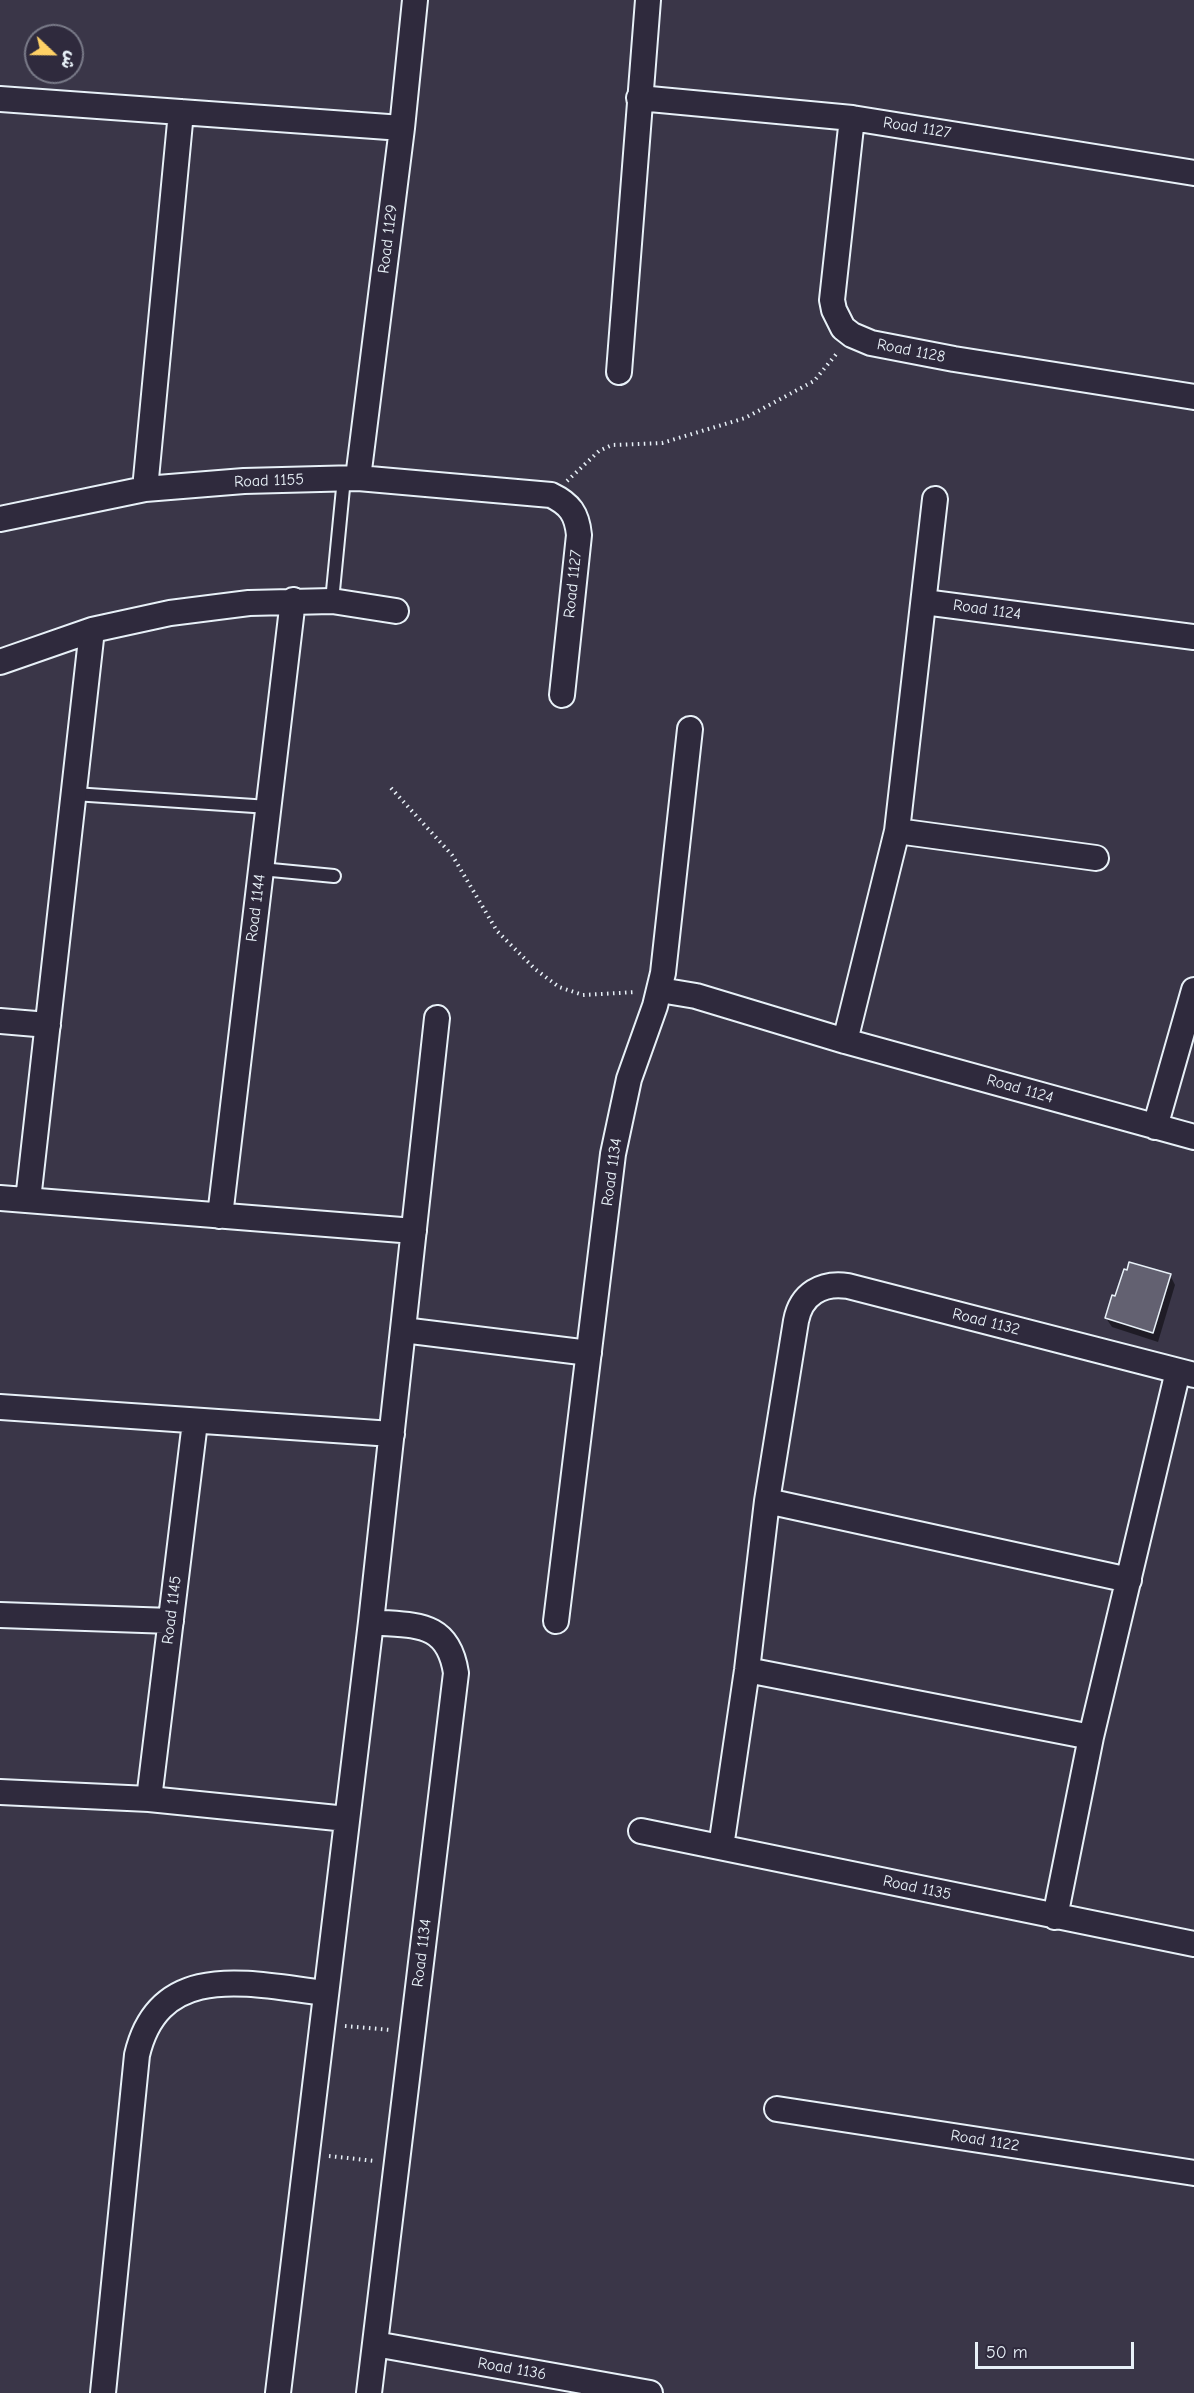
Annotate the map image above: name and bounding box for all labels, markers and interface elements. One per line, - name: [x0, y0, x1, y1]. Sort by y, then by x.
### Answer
- north arrow: [24, 24, 84, 84]
- text: ش: [57, 48, 80, 72]
- street label: Road 1127: [882, 113, 952, 143]
- street label: Road 1129: [374, 203, 402, 275]
- street label: Road 1128: [875, 335, 947, 367]
- street label: Road 1155: [234, 470, 304, 492]
- street label: Road 1127: [560, 549, 586, 619]
- street label: Road 1124: [952, 596, 1022, 624]
- street label: Road 1144: [242, 873, 270, 943]
- street label: Road 1124: [984, 1070, 1056, 1108]
- street label: Road 1134: [598, 1137, 626, 1207]
- street label: Road 1132: [950, 1304, 1022, 1340]
- street label: Road 1145: [158, 1575, 186, 1645]
- street label: Road 1135: [881, 1871, 953, 1905]
- street label: Road 1134: [408, 1918, 436, 1988]
- street label: Road 1122: [949, 2126, 1021, 2156]
- scale bar: [978, 2330, 1137, 2368]
- text: 50 m: [986, 2342, 1028, 2363]
- street label: Road 1136: [476, 2354, 548, 2384]

